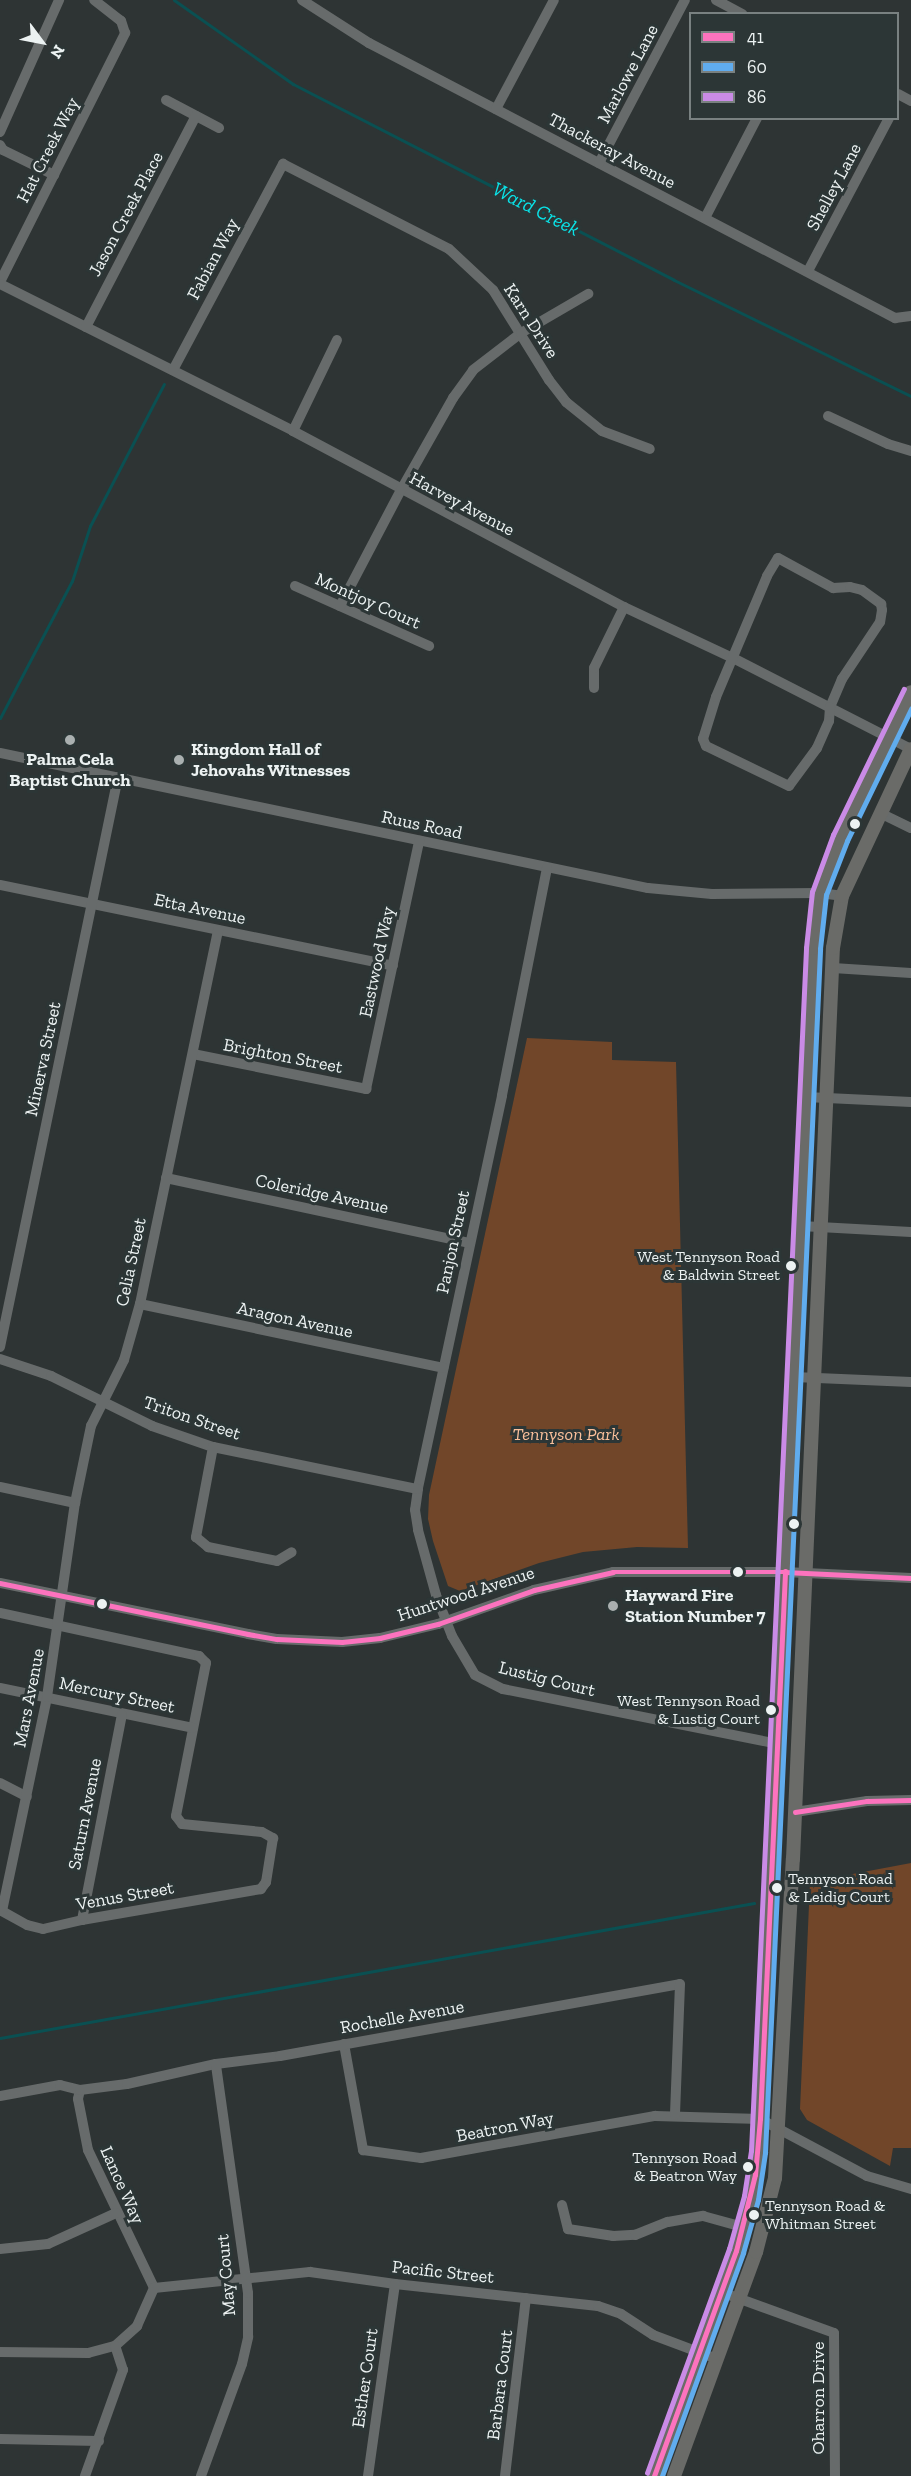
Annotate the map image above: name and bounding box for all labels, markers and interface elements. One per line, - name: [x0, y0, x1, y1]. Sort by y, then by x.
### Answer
- north arrow: [12, 12, 72, 72]
- legend: [689, 12, 899, 120]
- street label: Marlowe Lane: [593, 21, 663, 127]
- text: 41: [747, 26, 764, 48]
- text: N: [46, 42, 69, 62]
- text: 60: [747, 56, 767, 78]
- text: 86: [747, 86, 766, 108]
- street label: Hat Creek Way: [12, 93, 84, 207]
- street label: Thackeray Avenue: [544, 108, 680, 194]
- street label: Shelley Lane: [802, 139, 866, 235]
- street label: Jason Creek Place: [84, 148, 168, 280]
- water label: Ward Creek: [488, 177, 584, 241]
- street label: Fabian Way: [182, 214, 244, 304]
- street label: Karn Drive: [499, 280, 563, 362]
- street label: Harvey Avenue: [405, 467, 519, 541]
- street label: Montjoy Court: [312, 568, 424, 634]
- marker: Palma Cela Baptist Church: [63, 733, 77, 747]
- place label: Kingdom Hall of Jehovahs Witnesses: [191, 739, 351, 782]
- place label: Palma Cela Baptist Church: [9, 749, 131, 792]
- marker: Kingdom Hall of Jehovahs Witnesses: [172, 753, 186, 767]
- street label: Ruus Road: [380, 806, 464, 844]
- unlabelled marker: [849, 818, 861, 830]
- street label: Etta Avenue: [152, 889, 248, 929]
- street label: Eastwood Way: [355, 904, 399, 1020]
- street label: Minerva Street: [20, 1000, 66, 1118]
- street label: Brighton Street: [221, 1034, 345, 1078]
- street label: Coleridge Avenue: [253, 1169, 391, 1219]
- street label: Panjon Street: [432, 1188, 474, 1296]
- street label: Celia Street: [111, 1216, 151, 1308]
- place label: West Tennyson Road & Baldwin Street: [637, 1247, 780, 1285]
- marker: West Tennyson Road & Baldwin Street: [785, 1260, 797, 1272]
- street label: Aragon Avenue: [235, 1297, 355, 1343]
- street label: Triton Street: [141, 1391, 243, 1445]
- park label: Tennyson Park: [512, 1423, 620, 1445]
- unlabelled marker: [788, 1518, 800, 1530]
- street label: Huntwood Avenue: [394, 1562, 538, 1626]
- unlabelled marker: [732, 1566, 744, 1578]
- place label: Hayward Fire Station Number 7: [625, 1585, 766, 1628]
- unlabelled marker: [96, 1598, 108, 1610]
- marker: Hayward Fire Station Number 7: [606, 1599, 620, 1613]
- street label: Mars Avenue: [9, 1646, 49, 1750]
- street label: Lustig Court: [497, 1657, 597, 1701]
- street label: Mercury Street: [57, 1672, 177, 1718]
- place label: West Tennyson Road & Lustig Court: [617, 1691, 760, 1729]
- marker: West Tennyson Road & Lustig Court: [765, 1704, 777, 1716]
- street label: Saturn Avenue: [64, 1756, 106, 1872]
- place label: Tennyson Road & Leidig Court: [788, 1869, 893, 1907]
- street label: Venus Street: [75, 1877, 175, 1915]
- marker: Tennyson Road & Leidig Court: [771, 1882, 783, 1894]
- street label: Rochelle Avenue: [338, 1995, 466, 2039]
- street label: Beatron Way: [454, 2107, 556, 2147]
- street label: Lance Way: [95, 2143, 149, 2227]
- place label: Tennyson Road & Beatron Way: [632, 2148, 737, 2186]
- marker: Tennyson Road & Beatron Way: [742, 2161, 754, 2173]
- place label: Tennyson Road & Whitman Street: [765, 2196, 885, 2234]
- marker: Tennyson Road & Whitman Street: [748, 2209, 760, 2221]
- street label: May Court: [212, 2233, 240, 2317]
- street label: Pacific Street: [391, 2256, 495, 2288]
- street label: Esther Court: [347, 2327, 383, 2429]
- street label: Barbara Court: [483, 2329, 517, 2441]
- street label: Oharron Drive: [807, 2342, 829, 2454]

